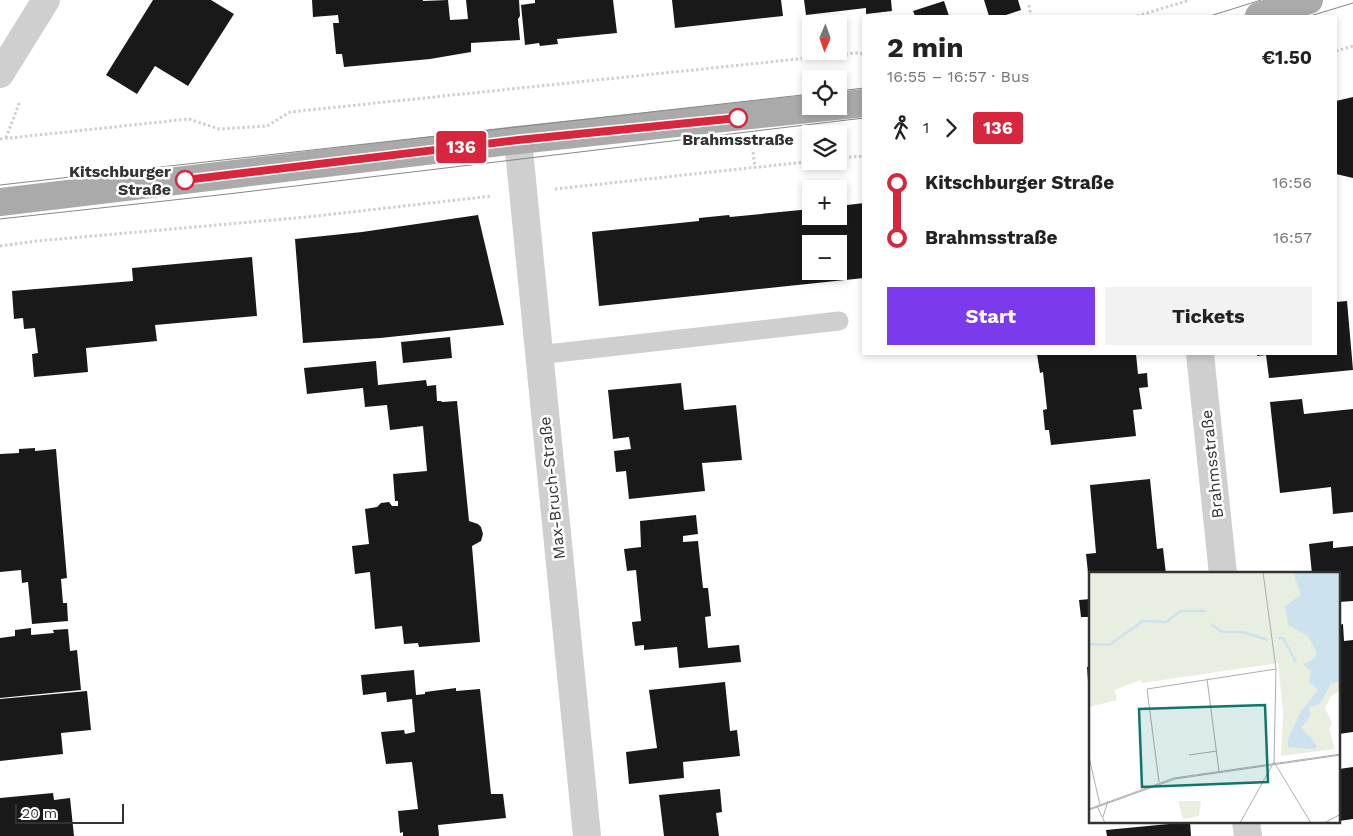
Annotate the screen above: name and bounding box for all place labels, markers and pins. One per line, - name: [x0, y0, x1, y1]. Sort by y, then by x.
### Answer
- marker: Brahmsstraße: [728, 108, 748, 128]
- place label: Brahmsstraße: [682, 130, 794, 149]
- place label: Kitschburger Straße: [69, 162, 171, 199]
- marker: Kitschburger Straße: [175, 170, 195, 190]

